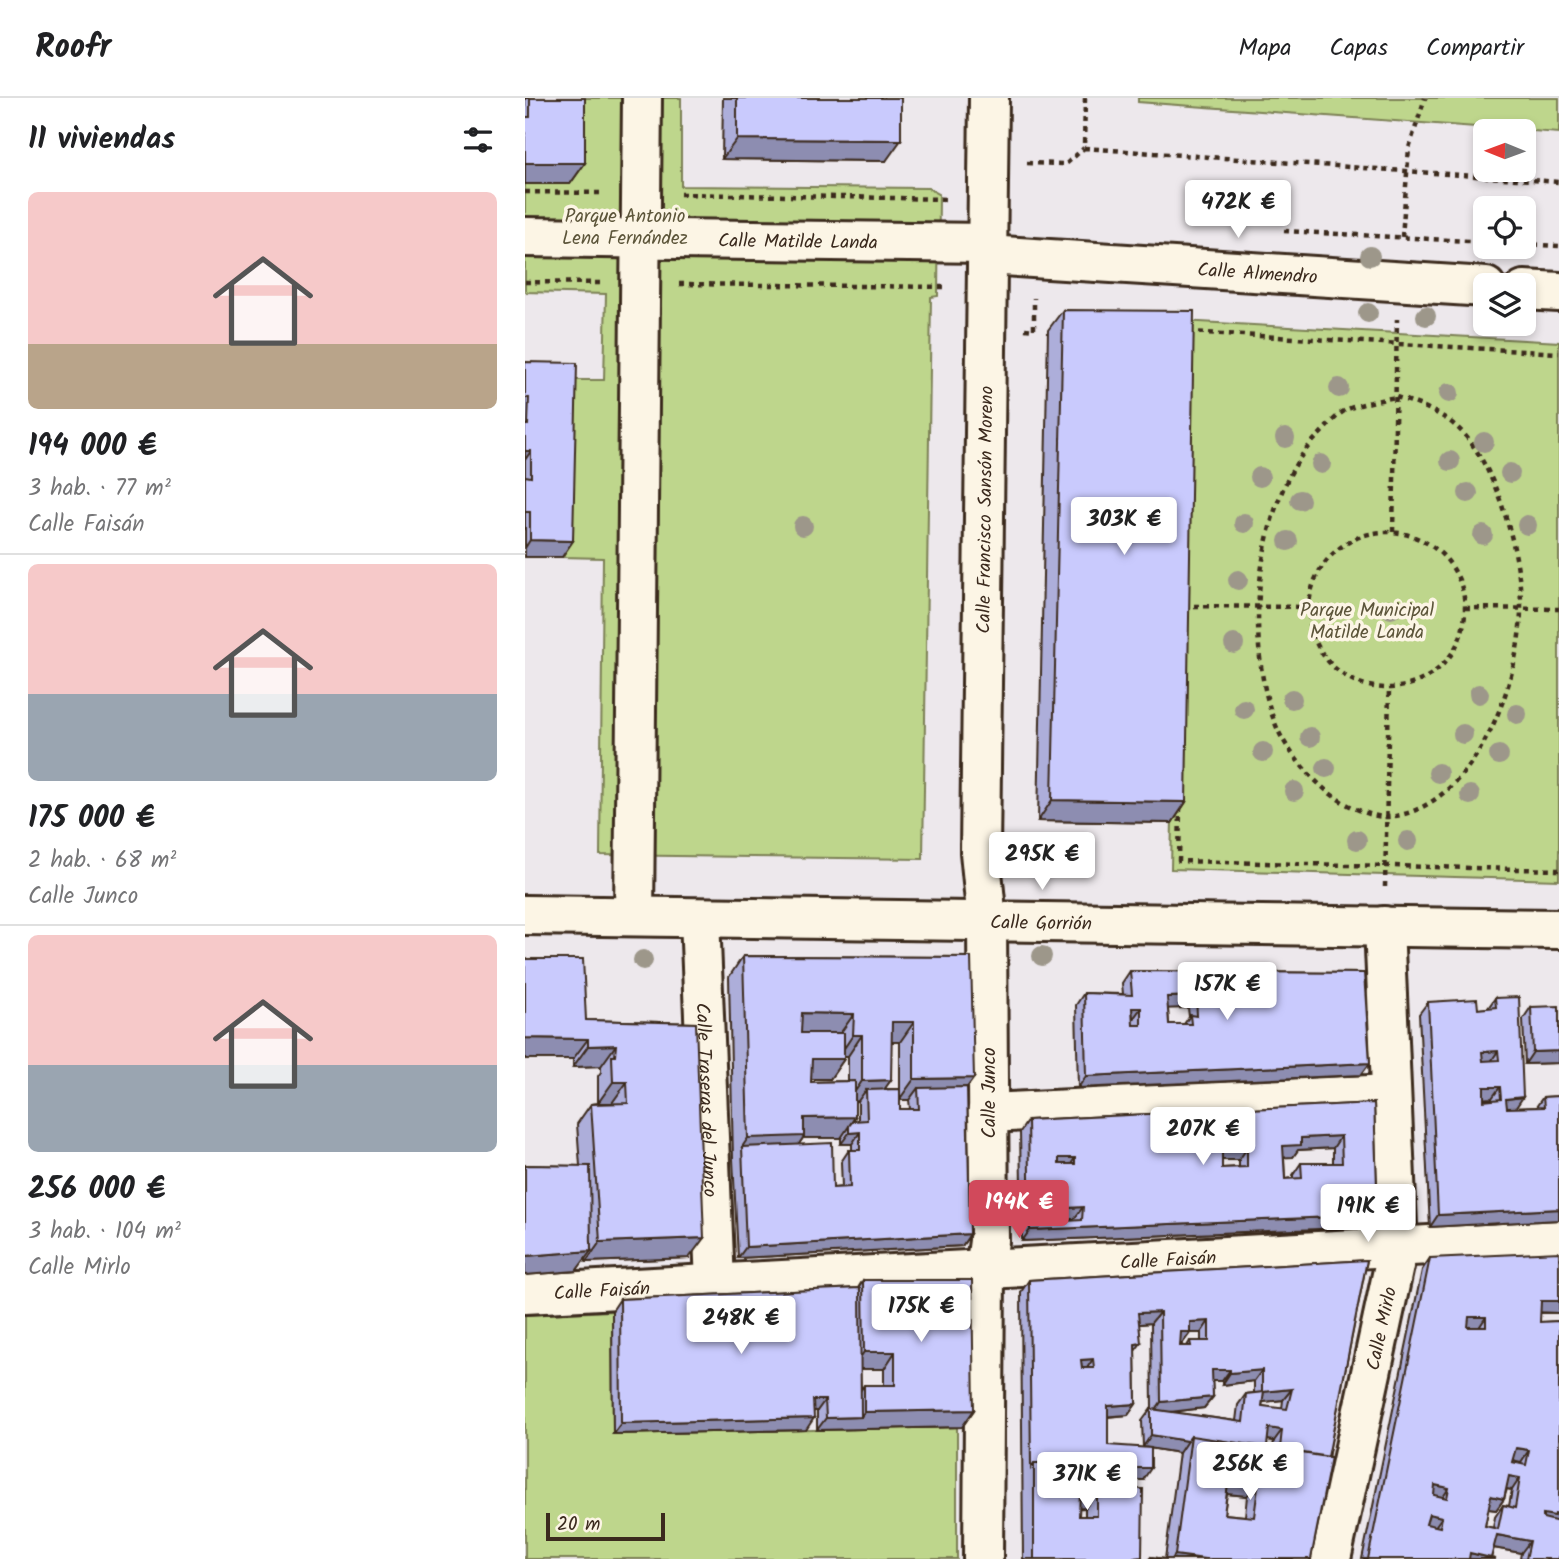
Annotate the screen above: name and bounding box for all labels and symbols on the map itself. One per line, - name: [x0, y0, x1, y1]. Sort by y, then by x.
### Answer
- north arrow: [1473, 119, 1537, 182]
- pin: 472K €: [1181, 180, 1295, 240]
- park label: Parque Antonio Lena Fernández: [562, 202, 688, 254]
- street label: Calle Matilde Landa: [718, 227, 878, 259]
- street label: Calle Almendro: [1196, 256, 1318, 293]
- street label: Calle Francisco Sansón Moreno: [970, 386, 1003, 634]
- pin: 303K €: [1067, 498, 1181, 557]
- park label: Parque Municipal Matilde Landa: [1300, 596, 1434, 648]
- pin: 295K €: [985, 832, 1099, 892]
- street label: Calle Gorrión: [990, 908, 1092, 940]
- pin: 157K €: [1170, 962, 1284, 1022]
- street label: Calle Traseras del Junco: [686, 1002, 724, 1198]
- street label: Calle Junco: [975, 1048, 1005, 1139]
- pin: 207K €: [1146, 1108, 1260, 1167]
- pin: 194K €: [962, 1180, 1076, 1240]
- pin: 191K €: [1311, 1184, 1425, 1244]
- street label: Calle Faisán: [1119, 1244, 1217, 1279]
- street label: Calle Faisán: [553, 1274, 651, 1309]
- pin: 175K €: [864, 1284, 978, 1344]
- street label: Calle Mirlo: [1359, 1284, 1406, 1373]
- pin: 248K €: [684, 1296, 798, 1356]
- pin: 256K €: [1193, 1442, 1307, 1502]
- pin: 371K €: [1030, 1452, 1144, 1512]
- scale bar: [546, 1510, 665, 1542]

